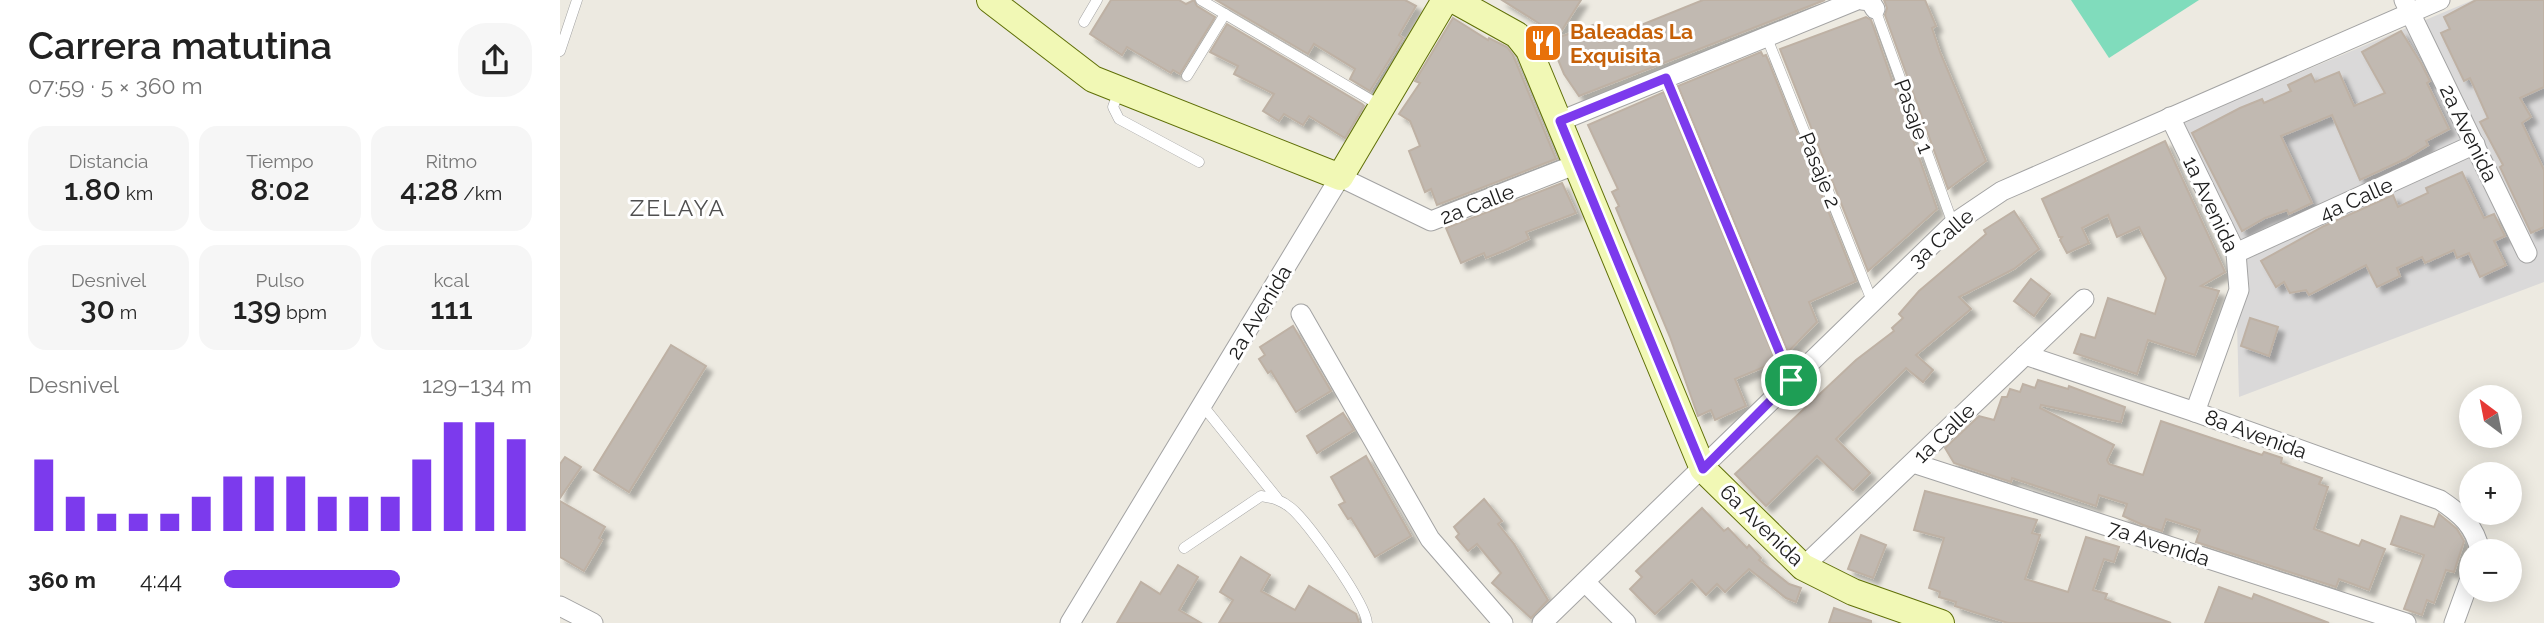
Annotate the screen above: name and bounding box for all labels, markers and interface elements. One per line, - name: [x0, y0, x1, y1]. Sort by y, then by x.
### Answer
- place label: Baleadas La Exquisita: [1570, 19, 1693, 68]
- restaurant icon: Baleadas La Exquisita: [1522, 22, 1564, 64]
- text: Carrera matutina: [28, 23, 332, 68]
- button: share: [458, 23, 532, 97]
- text: 07:59 · 5 × 360 m: [28, 72, 203, 99]
- street label: Pasaje 1: [1889, 75, 1939, 157]
- street label: 2a Avenida: [2435, 80, 2503, 186]
- street label: Pasaje 2: [1794, 129, 1846, 211]
- text: Distancia: [69, 150, 148, 172]
- text: Tiempo: [246, 150, 314, 172]
- text: Ritmo: [426, 150, 477, 172]
- street label: 1a Avenida: [2178, 152, 2244, 256]
- text: 1.80: [64, 172, 121, 207]
- text: 8:02: [250, 172, 310, 207]
- text: 4:28: [400, 172, 458, 207]
- street label: 4a Calle: [2315, 172, 2397, 226]
- street label: 2a Calle: [1436, 178, 1518, 230]
- text: km: [121, 182, 153, 204]
- text: /km: [458, 182, 502, 204]
- district label: ZELAYA: [630, 194, 726, 221]
- street label: 3a Calle: [1904, 203, 1978, 273]
- street label: 2a Avenida: [1221, 261, 1297, 363]
- text: Desnivel: [71, 269, 146, 291]
- text: Pulso: [256, 269, 304, 291]
- text: kcal: [434, 269, 469, 291]
- text: 30: [80, 291, 115, 326]
- text: 139: [233, 291, 281, 326]
- text: 111: [430, 291, 473, 326]
- text: m: [115, 301, 137, 323]
- text: bpm: [281, 301, 327, 323]
- pin: [1761, 350, 1821, 410]
- icon: arrive: [1772, 361, 1810, 399]
- text: Desnivel: [28, 371, 119, 398]
- text: 129–134 m: [422, 371, 532, 398]
- north arrow: [2459, 385, 2522, 448]
- map controls: [2459, 385, 2522, 602]
- street label: 1a Calle: [1908, 398, 1980, 468]
- street label: 8a Avenida: [2202, 404, 2310, 464]
- button: +: [2459, 462, 2522, 525]
- street label: 6a Avenida: [1715, 479, 1809, 571]
- street label: 7a Avenida: [2105, 515, 2213, 571]
- button: −: [2459, 539, 2522, 602]
- text: 360 m: [28, 566, 96, 593]
- text: 4:44: [140, 566, 182, 593]

